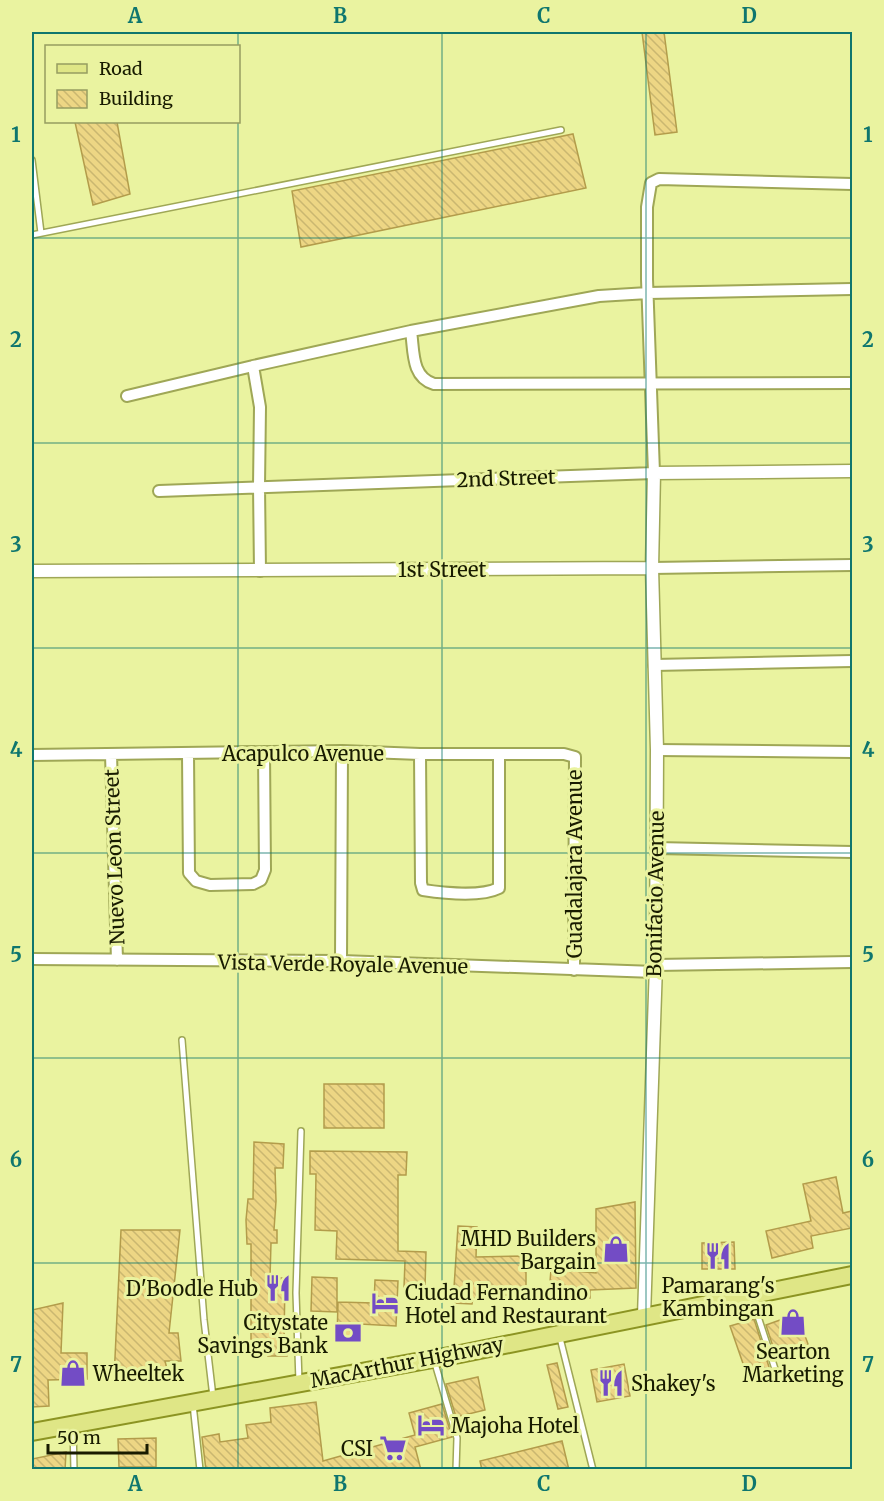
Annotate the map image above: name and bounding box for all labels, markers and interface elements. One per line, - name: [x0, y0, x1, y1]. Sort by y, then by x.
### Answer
- text: A: [127, 3, 143, 28]
- text: B: [333, 3, 347, 28]
- text: C: [537, 3, 551, 28]
- text: D: [741, 3, 757, 28]
- legend: [45, 45, 240, 123]
- text: Road: [99, 57, 143, 80]
- text: Building: [99, 87, 173, 110]
- text: 1: [11, 122, 21, 147]
- text: 1: [863, 122, 873, 147]
- text: 2: [10, 327, 22, 352]
- text: 2: [862, 327, 874, 352]
- street label: 2nd Street: [456, 464, 556, 492]
- text: 3: [10, 532, 22, 557]
- text: 3: [862, 532, 874, 557]
- street label: 1st Street: [398, 557, 486, 582]
- text: 4: [10, 737, 23, 762]
- text: 4: [862, 737, 875, 762]
- street label: Acapulco Avenue: [221, 741, 384, 766]
- street label: Nuevo Leon Street: [98, 768, 130, 945]
- street label: Guadalajara Avenue: [562, 770, 587, 958]
- street label: Bonifacio Avenue: [641, 810, 669, 978]
- text: 5: [10, 942, 22, 967]
- text: 5: [862, 942, 874, 967]
- street label: Vista Verde Royale Avenue: [217, 949, 468, 979]
- text: 6: [10, 1147, 22, 1172]
- text: 6: [862, 1147, 874, 1172]
- place label: MHD Builders Bargain: [461, 1226, 596, 1274]
- shop icon: MHD Builders Bargain: [601, 1234, 631, 1264]
- restaurant icon: Pamarang's Kambingan: [703, 1241, 733, 1271]
- restaurant icon: D'Boodle Hub: [263, 1273, 293, 1303]
- place label: Pamarang's Kambingan: [661, 1273, 775, 1321]
- place label: D'Boodle Hub: [126, 1276, 258, 1301]
- place label: Ciudad Fernandino Hotel and Restaurant: [405, 1280, 607, 1328]
- hotel icon: Ciudad Fernandino Hotel and Restaurant: [370, 1288, 400, 1318]
- shop icon: Searton Marketing: [778, 1307, 808, 1337]
- place label: Citystate Savings Bank: [197, 1310, 328, 1358]
- bank icon: Citystate Savings Bank: [333, 1318, 363, 1348]
- street label: MacArthur Highway: [308, 1331, 506, 1393]
- place label: Searton Marketing: [742, 1339, 844, 1387]
- text: 7: [10, 1352, 22, 1377]
- text: 7: [862, 1352, 874, 1377]
- shop icon: Wheeltek: [58, 1358, 88, 1388]
- place label: Wheeltek: [92, 1361, 184, 1386]
- restaurant icon: Shakey's: [596, 1368, 626, 1398]
- place label: Shakey's: [631, 1371, 716, 1396]
- hotel icon: Majoha Hotel: [416, 1410, 446, 1440]
- place label: Majoha Hotel: [451, 1413, 579, 1438]
- scale bar: [48, 1417, 147, 1455]
- text: 50 m: [57, 1426, 101, 1449]
- supermarket icon: CSI: [378, 1433, 408, 1463]
- place label: CSI: [341, 1436, 373, 1461]
- text: A: [127, 1471, 143, 1496]
- text: B: [333, 1471, 347, 1496]
- text: C: [537, 1471, 551, 1496]
- text: D: [741, 1471, 757, 1496]

